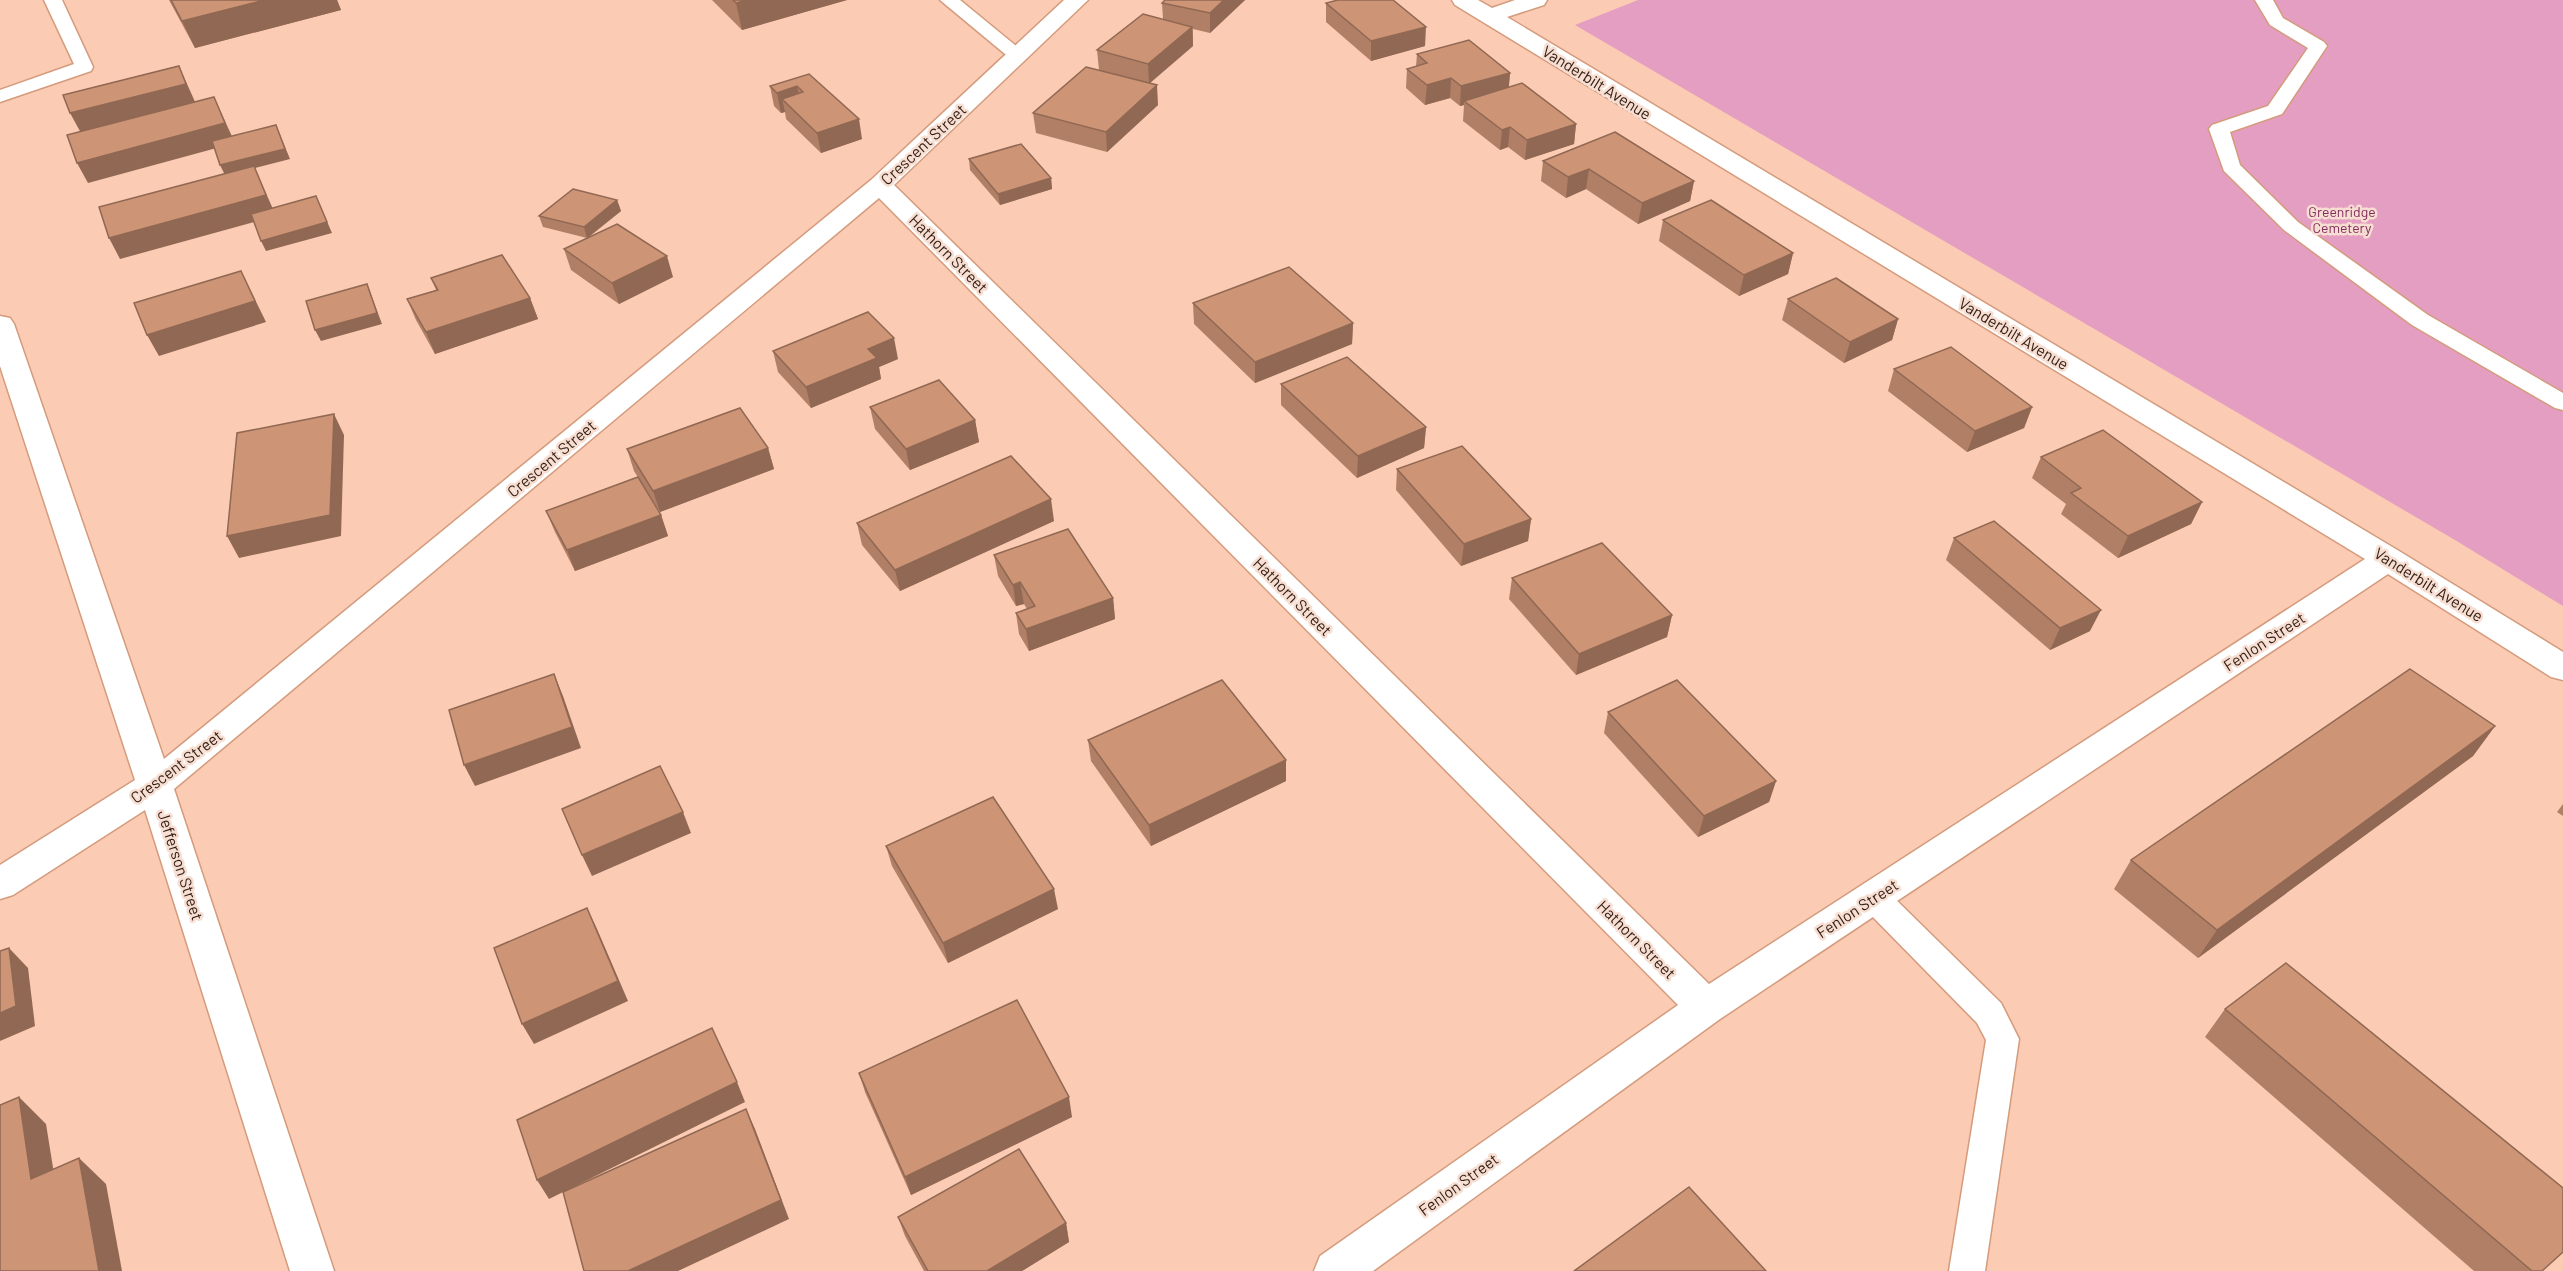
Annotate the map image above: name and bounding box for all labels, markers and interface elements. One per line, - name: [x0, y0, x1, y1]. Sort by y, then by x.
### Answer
- street label: Vanderbilt Avenue: [1539, 41, 1655, 123]
- street label: Crescent Street: [876, 100, 970, 188]
- park label: Greenridge Cemetery: [2308, 203, 2376, 236]
- street label: Hathorn Street: [906, 210, 992, 296]
- street label: Vanderbilt Avenue: [1956, 293, 2072, 373]
- street label: Crescent Street: [503, 415, 599, 501]
- street label: Vanderbilt Avenue: [2371, 543, 2487, 625]
- street label: Hathorn Street: [1250, 553, 1336, 639]
- street label: Fenlon Street: [2220, 608, 2308, 674]
- street label: Crescent Street: [126, 725, 226, 807]
- street label: Jefferson Street: [154, 808, 208, 922]
- street label: Fenlon Street: [1813, 875, 1901, 941]
- street label: Hathorn Street: [1594, 896, 1680, 982]
- street label: Fenlon Street: [1415, 1149, 1501, 1219]

